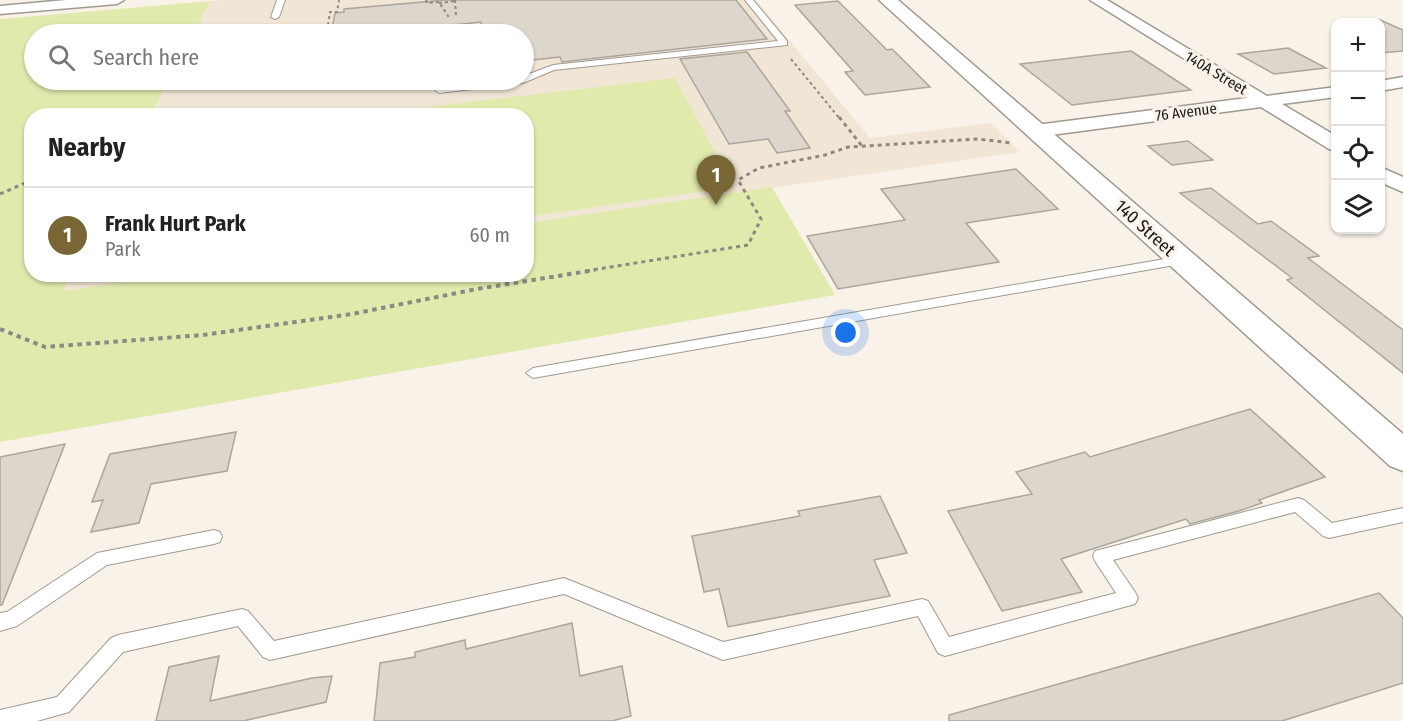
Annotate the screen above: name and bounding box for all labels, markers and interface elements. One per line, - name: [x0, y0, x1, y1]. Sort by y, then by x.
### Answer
- map controls: [1331, 18, 1385, 234]
- button: +: [1331, 18, 1385, 72]
- search box: [24, 24, 534, 90]
- icon: search: [45, 41, 78, 74]
- text: Search here: [93, 44, 199, 71]
- street label: 140A Street: [1182, 47, 1250, 99]
- button: −: [1331, 72, 1385, 126]
- street label: 76 Avenue: [1154, 99, 1218, 125]
- button: locate: [1331, 126, 1385, 180]
- text: Nearby: [48, 132, 125, 163]
- pin: 1: [696, 156, 736, 205]
- button: layers: [1331, 180, 1385, 234]
- street label: 140 Street: [1110, 195, 1180, 261]
- text: Frank Hurt Park: [105, 210, 246, 237]
- text: 1: [63, 223, 72, 247]
- text: 60 m: [470, 223, 510, 247]
- text: Park: [105, 237, 141, 261]
- your location: [831, 318, 860, 347]

